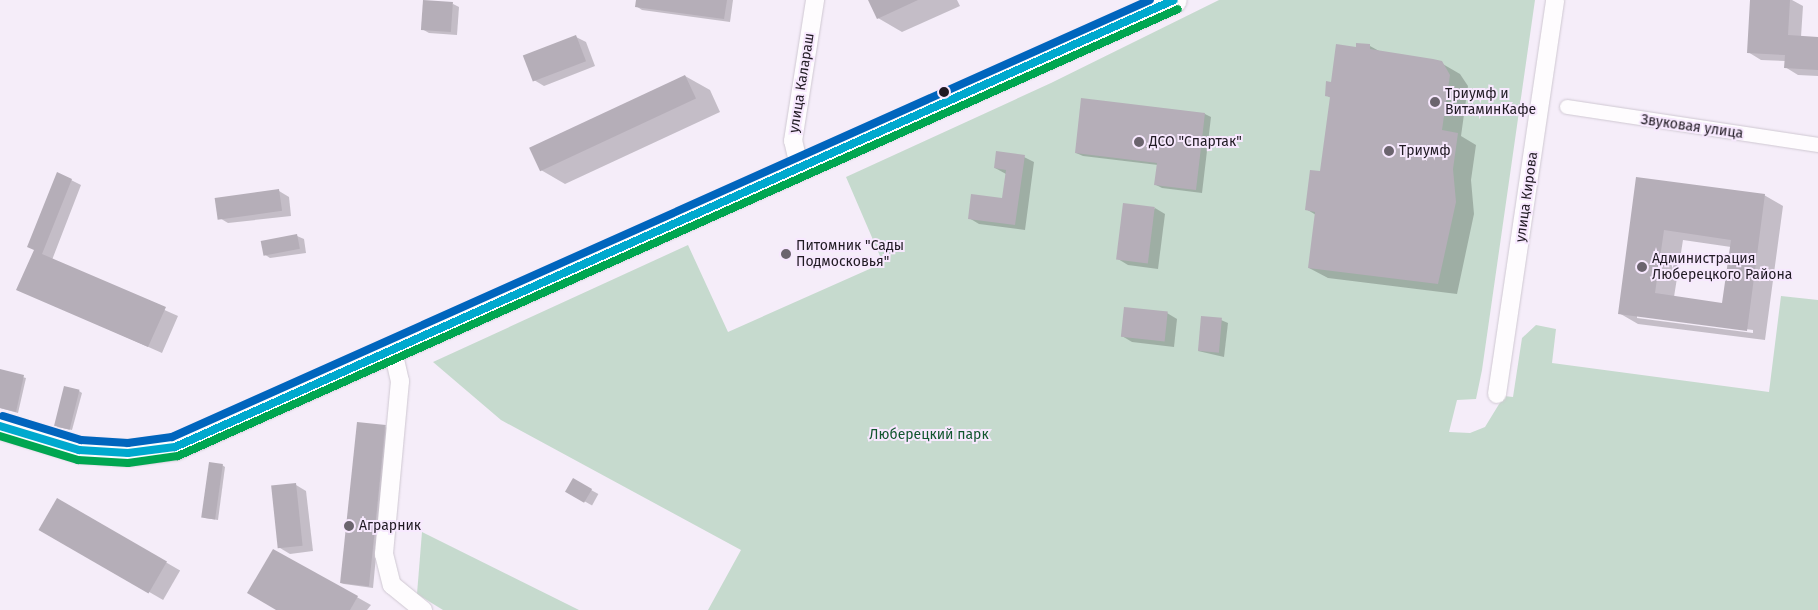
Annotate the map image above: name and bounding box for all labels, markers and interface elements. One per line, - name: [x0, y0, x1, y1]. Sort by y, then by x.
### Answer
- street label: улица Калараш: [786, 32, 818, 134]
- place label: Триумф и ВитаминКафе: [1445, 86, 1536, 118]
- unlabelled marker: [939, 87, 949, 97]
- marker: Триумф и ВитаминКафе: [1429, 96, 1441, 108]
- street label: Звуковая улица: [1640, 112, 1744, 142]
- place label: ДСО "Спартак": [1149, 134, 1242, 150]
- marker: ДСО "Спартак": [1133, 136, 1145, 148]
- place label: Триумф: [1399, 143, 1451, 159]
- marker: Триумф: [1383, 145, 1395, 157]
- street label: улица Кирова: [1512, 151, 1542, 243]
- place label: Питомник "Сады Подмосковья": [796, 238, 904, 270]
- marker: Питомник "Сады Подмосковья": [780, 248, 792, 260]
- place label: Администрация Люберецкого Района: [1652, 251, 1792, 284]
- marker: Администрация Люберецкого Района: [1636, 261, 1648, 273]
- park label: Люберецкий парк: [869, 427, 989, 443]
- place label: Аграрник: [359, 518, 421, 534]
- marker: Аграрник: [343, 520, 355, 532]

